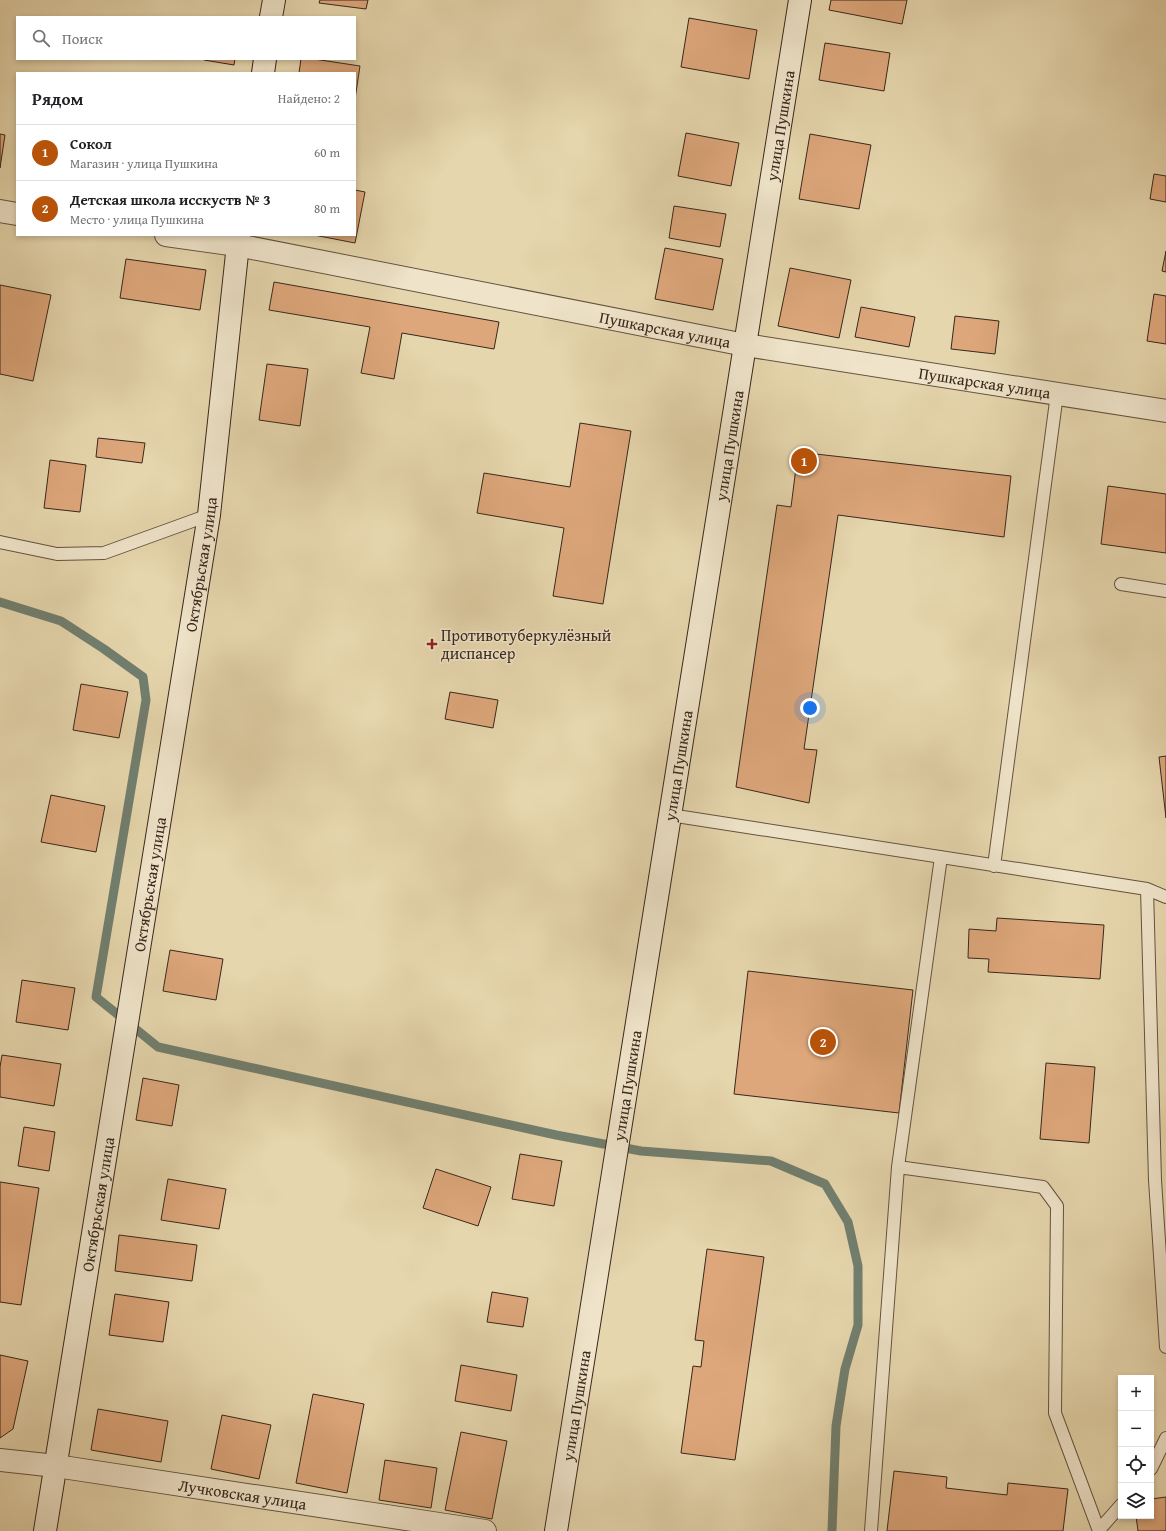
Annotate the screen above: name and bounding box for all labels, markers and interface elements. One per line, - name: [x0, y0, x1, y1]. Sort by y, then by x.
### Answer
- search box: [16, 16, 356, 60]
- icon: search: [30, 27, 52, 49]
- text: Поиск: [62, 28, 103, 49]
- street label: улица Пушкина: [759, 68, 801, 184]
- text: Рядом: [32, 86, 83, 111]
- text: Найдено: 2: [278, 89, 340, 108]
- text: Сокол: [70, 133, 112, 154]
- text: 1: [42, 143, 48, 162]
- text: 60 m: [314, 143, 340, 162]
- text: Магазин · улица Пушкина: [70, 154, 218, 173]
- text: Детская школа исскуств № 3: [70, 189, 271, 210]
- text: 2: [42, 199, 48, 218]
- text: 80 m: [314, 199, 340, 218]
- text: Место · улица Пушкина: [70, 210, 204, 229]
- street label: Пушкарская улица: [597, 305, 733, 354]
- street label: Пушкарская улица: [917, 360, 1053, 405]
- street label: улица Пушкина: [708, 388, 750, 504]
- pin: 1: [791, 446, 817, 476]
- street label: Октябрьская улица: [178, 495, 223, 634]
- place label: Противотуберкулёзный диспансер: [441, 623, 612, 665]
- marker: Противотуберкулёзный диспансер: [426, 638, 438, 650]
- your location: [800, 698, 820, 718]
- street label: улица Пушкина: [657, 708, 699, 824]
- street label: Октябрьская улица: [127, 815, 172, 954]
- pin: 2: [810, 1027, 836, 1057]
- street label: улица Пушкина: [606, 1028, 648, 1144]
- street label: Октябрьская улица: [75, 1135, 121, 1273]
- street label: улица Пушкина: [555, 1348, 597, 1464]
- map controls: [1118, 1375, 1154, 1519]
- button: +: [1118, 1375, 1154, 1411]
- button: −: [1118, 1411, 1154, 1447]
- button: locate: [1118, 1447, 1154, 1483]
- street label: Лучковская улица: [177, 1473, 309, 1516]
- button: layers: [1118, 1483, 1154, 1519]

